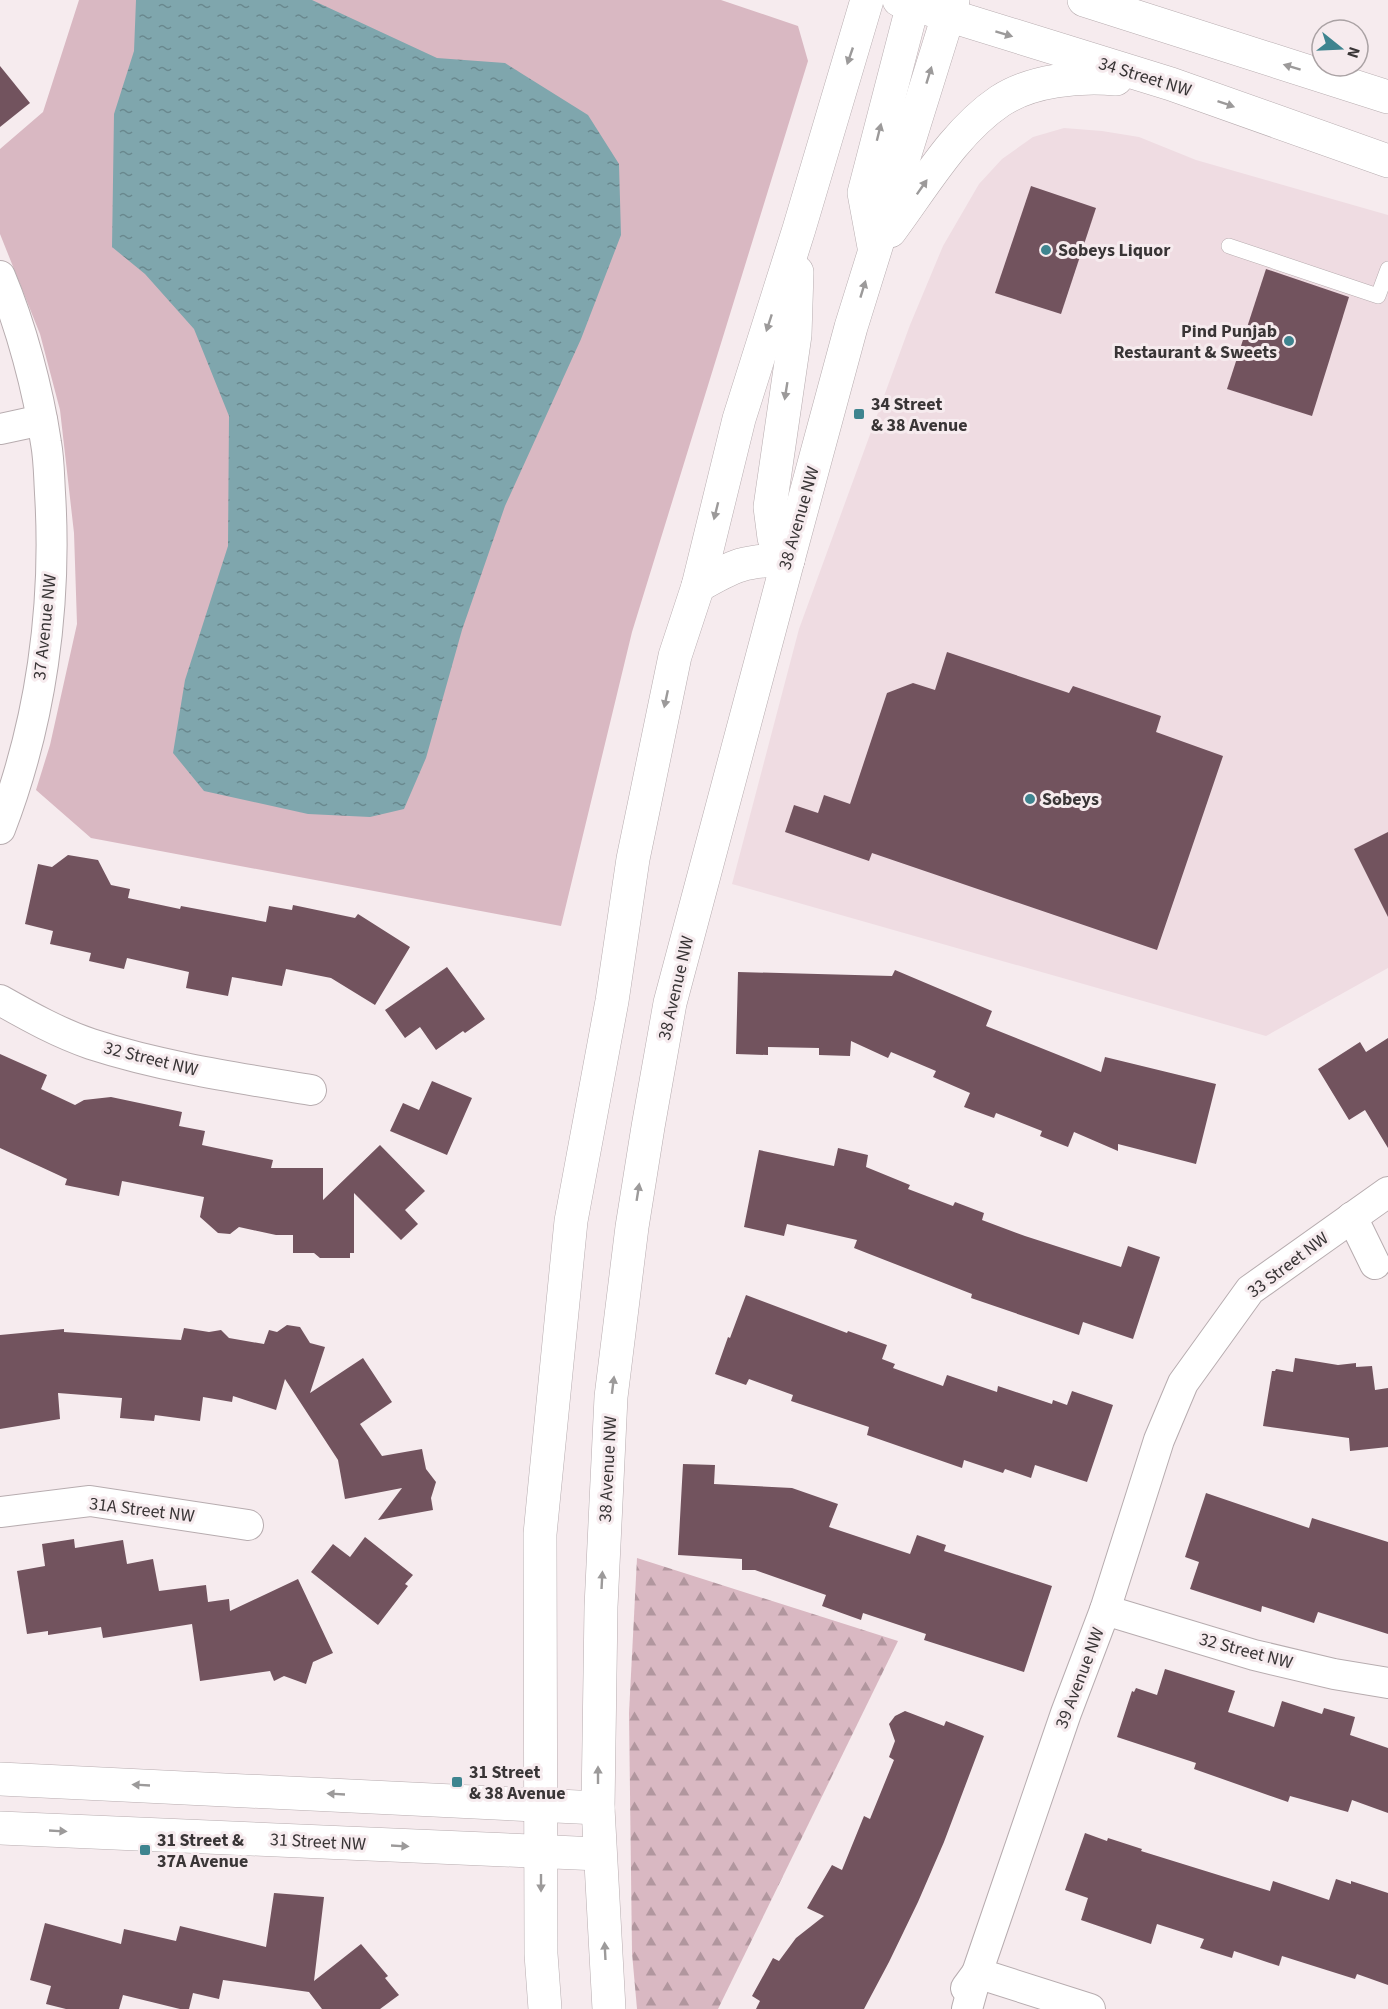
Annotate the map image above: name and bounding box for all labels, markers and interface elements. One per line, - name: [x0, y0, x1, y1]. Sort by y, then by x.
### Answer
- north arrow: [1310, 18, 1370, 78]
- one-way arrow: [995, 30, 1013, 39]
- text: N: [1341, 44, 1365, 61]
- one-way arrow: [845, 47, 854, 65]
- street label: 34 Street NW: [1095, 51, 1195, 103]
- one-way arrow: [1283, 62, 1301, 71]
- one-way arrow: [925, 66, 934, 84]
- one-way arrow: [1217, 99, 1235, 109]
- one-way arrow: [875, 123, 885, 142]
- one-way arrow: [916, 179, 927, 195]
- place label: Sobeys Liquor: [1058, 238, 1171, 263]
- marker: Sobeys Liquor: [1039, 243, 1053, 257]
- one-way arrow: [859, 280, 868, 298]
- one-way arrow: [764, 314, 773, 332]
- place label: Pind Punjab Restaurant & Sweets: [1113, 319, 1277, 365]
- marker: Pind Punjab Restaurant & Sweets: [1282, 334, 1296, 348]
- one-way arrow: [781, 382, 790, 401]
- place label: 34 Street & 38 Avenue: [871, 392, 968, 438]
- marker: 34 Street & 38 Avenue: [852, 407, 866, 421]
- street label: 38 Avenue NW: [772, 463, 826, 573]
- one-way arrow: [711, 501, 721, 520]
- street label: 37 Avenue NW: [27, 573, 63, 681]
- one-way arrow: [661, 690, 671, 708]
- place label: Sobeys: [1042, 787, 1099, 812]
- marker: Sobeys: [1023, 792, 1037, 806]
- street label: 38 Avenue NW: [652, 933, 700, 1043]
- street label: 32 Street NW: [101, 1035, 201, 1083]
- one-way arrow: [634, 1182, 643, 1201]
- street label: 33 Street NW: [1242, 1226, 1334, 1304]
- one-way arrow: [608, 1376, 617, 1395]
- street label: 38 Avenue NW: [593, 1415, 623, 1523]
- street label: 31A Street NW: [88, 1491, 196, 1529]
- one-way arrow: [597, 1570, 606, 1589]
- street label: 39 Avenue NW: [1049, 1624, 1111, 1732]
- street label: 32 Street NW: [1196, 1627, 1296, 1675]
- place label: 31 Street & 38 Avenue: [469, 1760, 566, 1806]
- one-way arrow: [593, 1765, 603, 1784]
- marker: 31 Street & 38 Avenue: [450, 1775, 464, 1789]
- one-way arrow: [132, 1781, 151, 1790]
- one-way arrow: [327, 1790, 346, 1799]
- one-way arrow: [49, 1826, 68, 1835]
- street label: 31 Street NW: [269, 1827, 367, 1857]
- place label: 31 Street & 37A Avenue: [157, 1828, 248, 1874]
- one-way arrow: [391, 1841, 410, 1850]
- marker: 31 Street & 37A Avenue: [138, 1843, 152, 1857]
- one-way arrow: [537, 1874, 546, 1893]
- one-way arrow: [601, 1941, 610, 1960]

